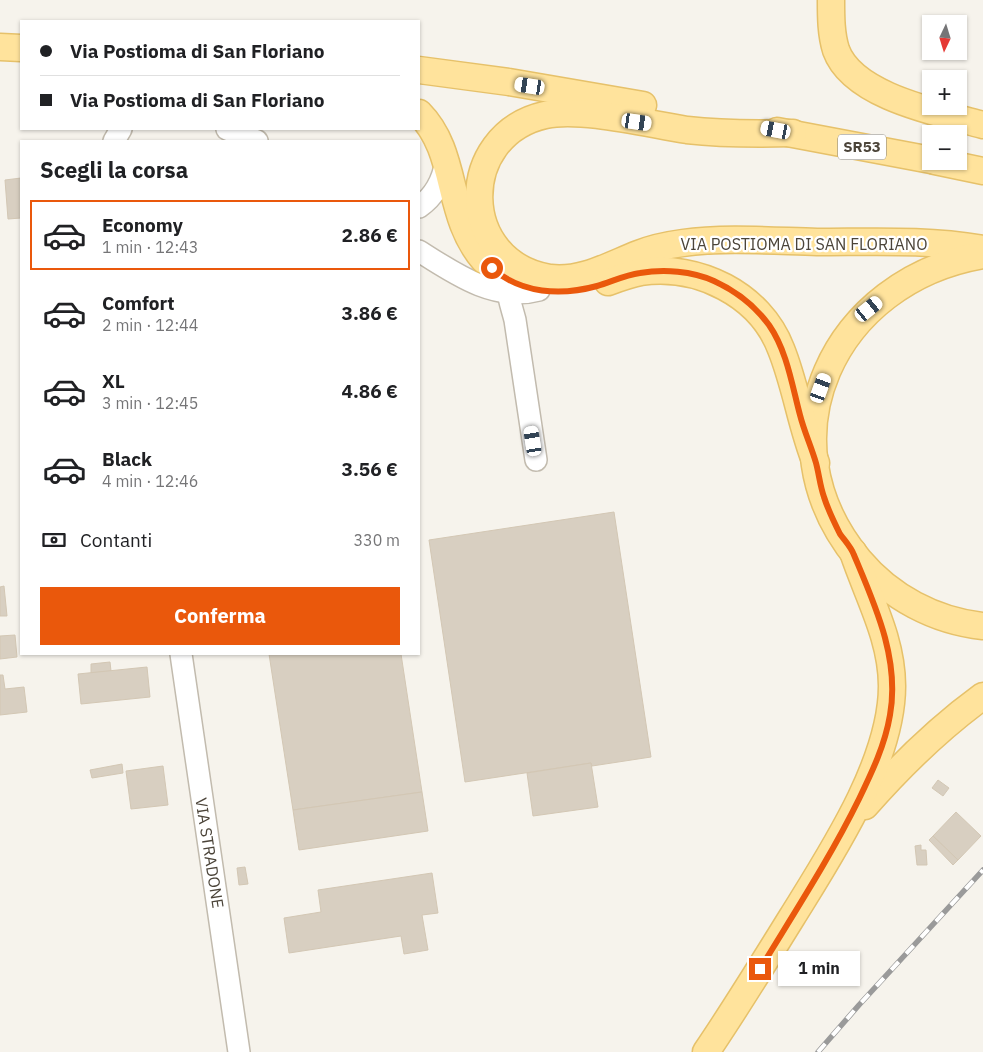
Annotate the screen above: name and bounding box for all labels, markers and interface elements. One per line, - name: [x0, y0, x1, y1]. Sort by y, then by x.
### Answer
- north arrow: [922, 15, 968, 60]
- map controls: [922, 15, 967, 170]
- text: Via Postioma di San Floriano: [70, 39, 325, 63]
- button: +: [922, 70, 967, 115]
- car: [514, 76, 545, 96]
- text: Via Postioma di San Floriano: [70, 88, 325, 112]
- car: [621, 112, 652, 132]
- car: [759, 120, 792, 140]
- button: −: [922, 125, 967, 170]
- road number: SR53: [838, 134, 886, 160]
- text: Scegli la corsa: [40, 155, 188, 184]
- icon: car: [42, 213, 87, 258]
- text: Economy: [102, 213, 183, 237]
- text: 2.86 €: [342, 223, 398, 247]
- street label: VIA POSTIOMA DI SAN FLORIANO: [681, 234, 927, 254]
- text: 1 min · 12:43: [102, 237, 198, 257]
- route start: [481, 257, 503, 279]
- icon: car: [42, 291, 87, 336]
- text: Comfort: [102, 291, 175, 315]
- car: [852, 294, 885, 324]
- text: 3.86 €: [342, 301, 398, 325]
- text: 2 min · 12:44: [102, 315, 198, 335]
- icon: car: [42, 369, 87, 414]
- text: XL: [102, 369, 125, 393]
- car: [808, 371, 833, 405]
- text: 4.86 €: [342, 379, 398, 403]
- text: 3 min · 12:45: [102, 393, 198, 413]
- car: [523, 425, 542, 457]
- icon: car: [42, 447, 87, 492]
- text: Black: [102, 447, 152, 471]
- text: 3.56 €: [342, 457, 398, 481]
- text: 4 min · 12:46: [102, 471, 198, 491]
- icon: cash: [40, 526, 68, 554]
- text: Contanti: [80, 528, 152, 552]
- text: 330 m: [353, 530, 400, 550]
- button: Conferma: [40, 587, 400, 645]
- street label: VIA STRADONE: [191, 796, 229, 910]
- callout: 1 min: [778, 952, 860, 986]
- route end: [749, 958, 771, 980]
- text: 1 min: [798, 958, 840, 978]

